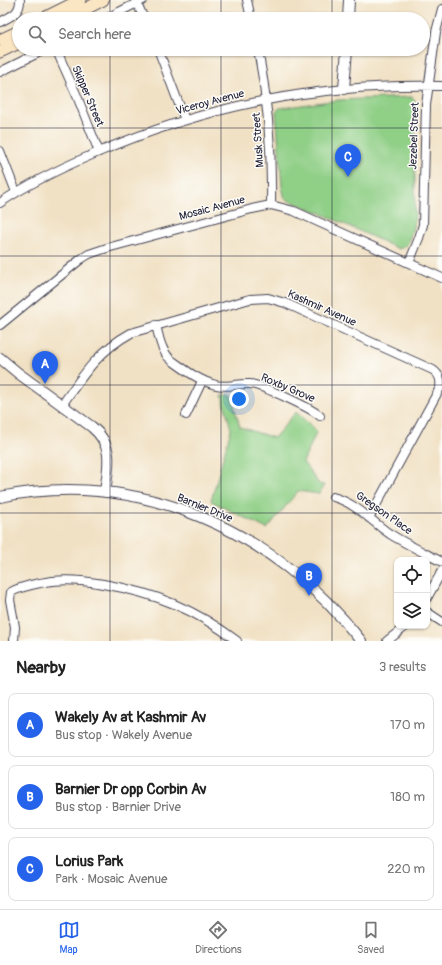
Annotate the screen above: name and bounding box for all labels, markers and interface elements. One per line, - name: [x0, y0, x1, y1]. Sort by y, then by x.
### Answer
- search box: [12, 12, 430, 56]
- icon: search: [26, 23, 48, 45]
- text: Search here: [58, 25, 131, 44]
- street label: Skipper Street: [69, 64, 107, 129]
- street label: Viceroy Avenue: [174, 87, 246, 117]
- street label: Jezebel Street: [406, 101, 422, 170]
- street label: Musk Street: [250, 111, 266, 168]
- pin: C: [335, 144, 361, 177]
- street label: Mosaic Avenue: [178, 193, 247, 223]
- street label: Kashmir Avenue: [286, 287, 359, 329]
- pin: A: [32, 351, 58, 384]
- street label: Roxby Grove: [259, 371, 318, 405]
- your location: [229, 389, 249, 409]
- street label: Gregson Place: [353, 489, 415, 538]
- street label: Barnier Drive: [175, 491, 235, 525]
- map controls: [394, 557, 430, 629]
- button: locate: [394, 557, 430, 593]
- pin: B: [296, 563, 322, 596]
- button: layers: [394, 593, 430, 629]
- text: Nearby: [16, 657, 65, 678]
- text: 3 results: [379, 659, 426, 675]
- text: Wakely Av at Kashmir Av: [55, 708, 206, 727]
- text: A: [26, 717, 34, 733]
- text: 170 m: [390, 717, 425, 733]
- text: Bus stop · Wakely Avenue: [55, 727, 192, 743]
- text: Barnier Dr opp Corbin Av: [55, 780, 207, 799]
- text: B: [26, 789, 34, 805]
- text: 180 m: [390, 789, 425, 805]
- text: Bus stop · Barnier Drive: [55, 799, 181, 815]
- text: Lorius Park: [55, 852, 123, 871]
- text: C: [26, 861, 34, 877]
- text: 220 m: [387, 861, 425, 877]
- text: Park · Mosaic Avenue: [55, 871, 168, 887]
- tab: Map: [58, 919, 80, 956]
- tab: Directions: [195, 919, 242, 956]
- tab: Saved: [357, 919, 384, 956]

